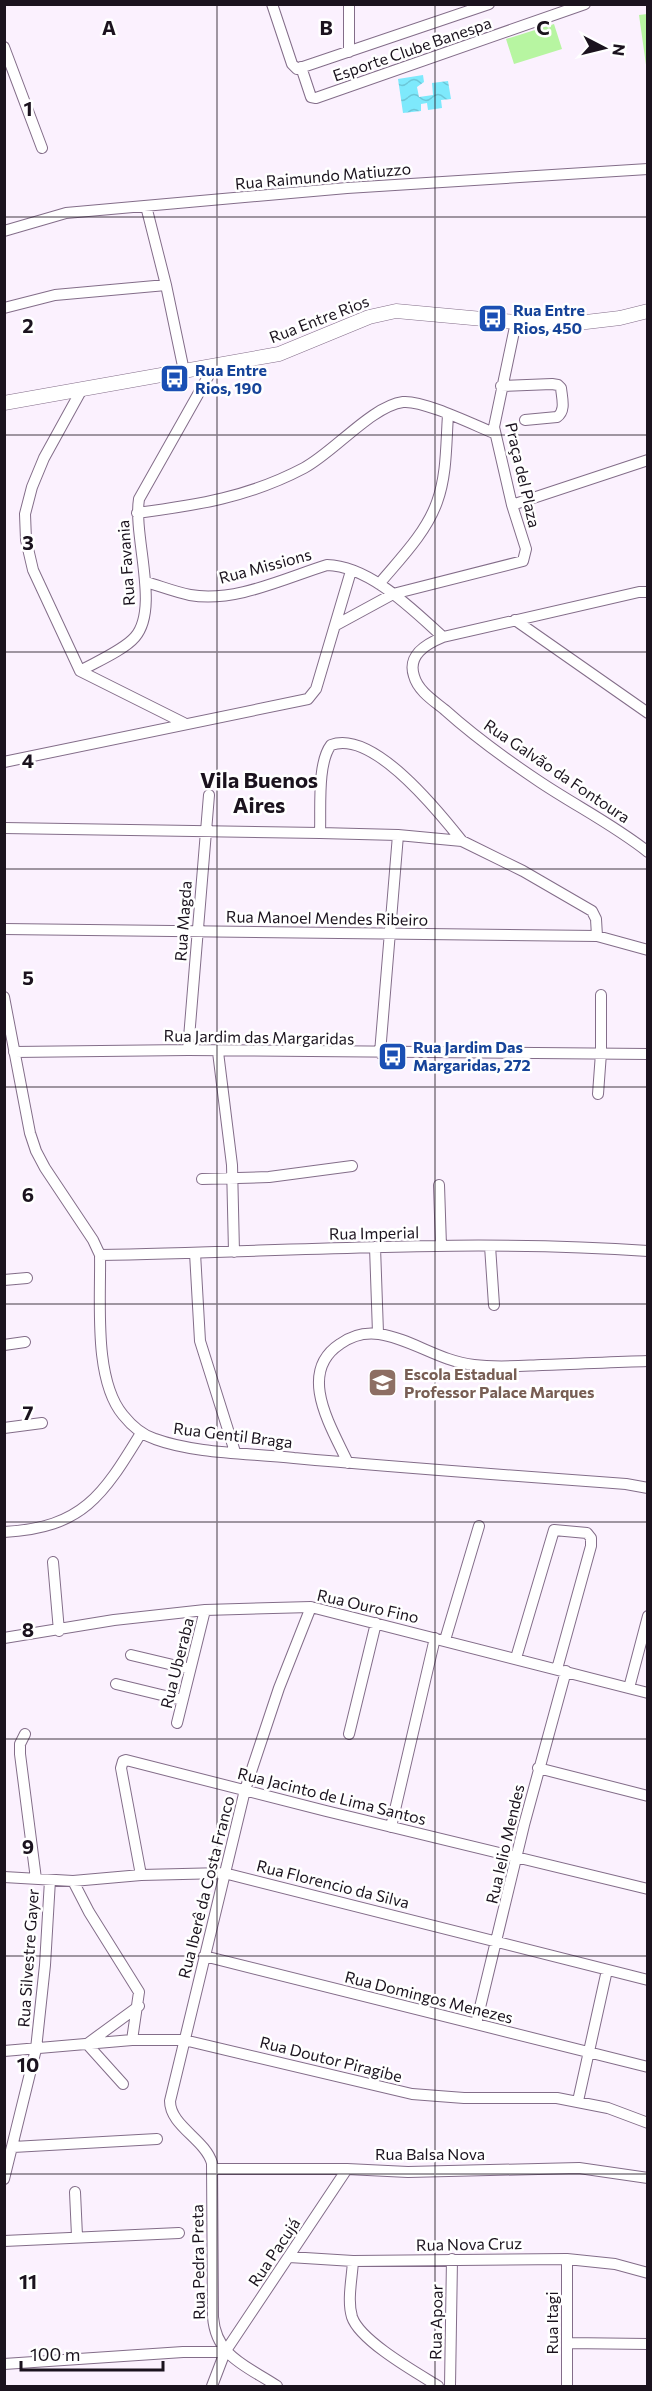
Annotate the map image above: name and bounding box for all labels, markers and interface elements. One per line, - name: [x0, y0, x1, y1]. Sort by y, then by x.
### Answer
- street label: Esporte Clube Banespa: [330, 12, 494, 85]
- text: A: [102, 15, 116, 39]
- text: B: [319, 15, 333, 39]
- text: C: [536, 15, 550, 39]
- north arrow: [574, 18, 634, 78]
- text: N: [609, 43, 630, 57]
- text: 1: [23, 96, 33, 120]
- street label: Rua Raimundo Matiuzzo: [234, 158, 412, 193]
- street label: Rua Entre Rios: [266, 291, 371, 346]
- place label: Rua Entre Rios, 450: [513, 300, 585, 337]
- bus stop icon: Rua Entre Rios, 450: [476, 303, 508, 335]
- text: 2: [22, 313, 34, 337]
- place label: Rua Entre Rios, 190: [195, 360, 267, 397]
- bus stop icon: Rua Entre Rios, 190: [158, 363, 190, 395]
- street label: Praça del Plaza: [502, 420, 545, 529]
- street label: Rua Favania: [113, 519, 138, 607]
- text: 3: [22, 530, 34, 554]
- street label: Rua Missions: [216, 544, 313, 587]
- street label: Rua Galvão da Fontoura: [481, 715, 634, 827]
- text: 4: [22, 748, 34, 772]
- district label: Vila Buenos Aires: [200, 766, 318, 818]
- street label: Rua Magda: [170, 880, 195, 962]
- street label: Rua Manoel Mendes Ribeiro: [226, 906, 428, 929]
- text: 5: [22, 965, 34, 989]
- street label: Rua Jardim das Margaridas: [164, 1025, 355, 1048]
- place label: Rua Jardim Das Margaridas, 272: [413, 1037, 531, 1074]
- bus stop icon: Rua Jardim Das Margaridas, 272: [376, 1040, 408, 1072]
- text: 6: [22, 1182, 34, 1206]
- street label: Rua Imperial: [329, 1222, 419, 1243]
- place label: Escola Estadual Professor Palace Marques: [404, 1364, 594, 1401]
- school or university icon: Escola Estadual Professor Palace Marques: [367, 1367, 399, 1399]
- text: 7: [23, 1400, 34, 1424]
- street label: Rua Gentil Braga: [172, 1418, 294, 1451]
- street label: Rua Ouro Fino: [315, 1585, 421, 1626]
- street label: Rua Uberaba: [156, 1615, 197, 1710]
- text: 8: [22, 1617, 34, 1641]
- street label: Rua Jacinto de Lima Santos: [236, 1763, 428, 1828]
- street label: Rua lelio Mendes: [482, 1782, 528, 1906]
- street label: Rua Iberê da Costa Franco: [174, 1794, 237, 1980]
- text: 9: [22, 1834, 34, 1858]
- street label: Rua Florencio da Silva: [255, 1855, 412, 1912]
- street label: Rua Silvestre Gayer: [13, 1887, 42, 2028]
- street label: Rua Domingos Menezes: [343, 1966, 515, 2027]
- street label: Rua Doutor Piragibe: [258, 2032, 404, 2085]
- text: 10: [17, 2052, 39, 2076]
- street label: Rua Balsa Nova: [375, 2144, 485, 2163]
- street label: Rua Pedra Preta: [187, 2204, 208, 2320]
- street label: Rua Pacujá: [244, 2214, 303, 2290]
- street label: Rua Nova Cruz: [416, 2233, 522, 2254]
- text: 11: [19, 2269, 37, 2293]
- street label: Rua Apoar: [425, 2283, 446, 2360]
- street label: Rua Itagi: [542, 2291, 561, 2355]
- scale bar: [21, 2334, 164, 2372]
- text: 100 m: [30, 2343, 80, 2365]

